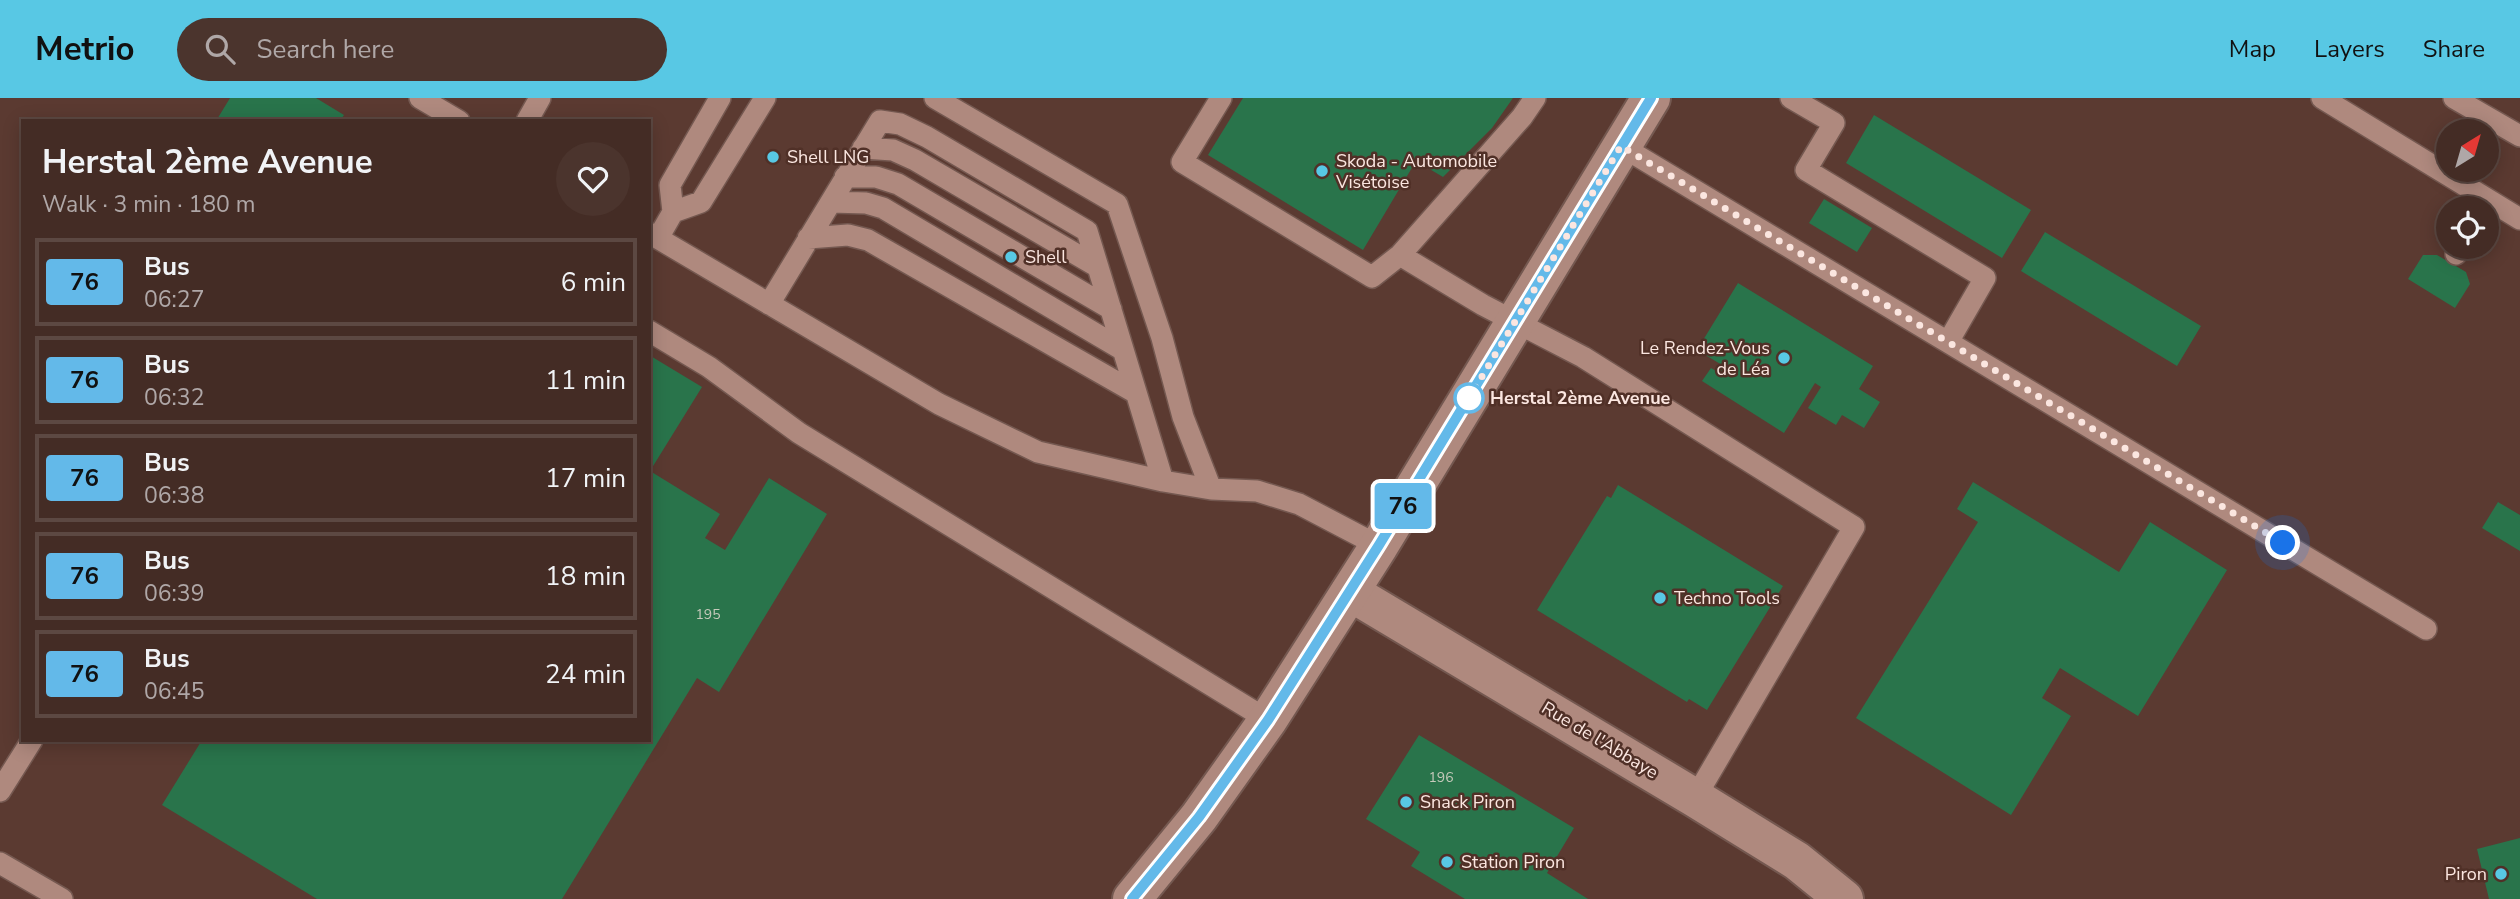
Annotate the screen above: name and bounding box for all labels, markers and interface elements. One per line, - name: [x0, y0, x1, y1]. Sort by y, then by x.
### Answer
- search box: [177, 18, 667, 81]
- text: Metrio: [35, 27, 135, 72]
- icon: search: [201, 30, 239, 68]
- text: Search here: [257, 32, 394, 67]
- text: Map: [2229, 33, 2276, 65]
- text: Layers: [2314, 33, 2385, 65]
- text: Share: [2423, 33, 2485, 65]
- north arrow: [2436, 119, 2499, 182]
- map controls: [2436, 119, 2499, 259]
- text: Herstal 2ème Avenue: [42, 140, 373, 185]
- button: heart: [556, 142, 630, 216]
- place label: Shell LNG: [787, 145, 869, 169]
- marker: Shell LNG: [765, 149, 781, 165]
- place label: Skoda - Automobile Visétoise: [1335, 149, 1497, 194]
- marker: Skoda - Automobile Visétoise: [1314, 163, 1330, 179]
- text: Walk · 3 min · 180 m: [42, 189, 255, 220]
- button: locate: [2436, 196, 2499, 259]
- place label: Shell: [1025, 245, 1067, 269]
- text: Bus: [144, 249, 190, 284]
- marker: Shell: [1003, 249, 1019, 265]
- text: 6 min: [561, 265, 626, 300]
- text: 76: [70, 266, 99, 298]
- text: 06:27: [144, 284, 204, 315]
- place label: Le Rendez-Vous de Léa: [1640, 336, 1770, 381]
- text: Bus: [144, 347, 190, 382]
- marker: Le Rendez-Vous de Léa: [1776, 350, 1792, 366]
- text: 11 min: [545, 363, 626, 398]
- text: 76: [70, 364, 99, 396]
- text: 06:32: [144, 382, 204, 413]
- marker: Herstal 2ème Avenue: [1454, 383, 1484, 413]
- place label: Herstal 2ème Avenue: [1490, 386, 1671, 410]
- text: Bus: [144, 445, 190, 480]
- text: 17 min: [545, 461, 626, 496]
- text: 76: [70, 462, 99, 494]
- text: 06:38: [144, 480, 204, 511]
- line badge: 76: [1372, 483, 1434, 529]
- text: 76: [1389, 490, 1417, 522]
- your location: [2265, 525, 2300, 560]
- text: Bus: [144, 543, 190, 578]
- text: 18 min: [545, 559, 626, 594]
- text: 76: [70, 560, 99, 592]
- text: 06:39: [144, 578, 204, 609]
- place label: Techno Tools: [1674, 586, 1780, 610]
- marker: Techno Tools: [1652, 590, 1668, 606]
- house number: 195: [695, 605, 721, 624]
- text: Bus: [144, 641, 190, 676]
- text: 24 min: [545, 657, 626, 692]
- text: 76: [70, 658, 99, 690]
- text: 06:45: [144, 676, 204, 707]
- street label: Rue de l'Abbaye: [1537, 696, 1663, 784]
- house number: 196: [1428, 768, 1454, 787]
- place label: Snack Piron: [1420, 790, 1515, 814]
- marker: Snack Piron: [1398, 794, 1414, 810]
- place label: Station Piron: [1461, 850, 1565, 874]
- marker: Station Piron: [1439, 854, 1455, 870]
- place label: Piron: [2445, 862, 2487, 886]
- marker: Piron: [2493, 866, 2509, 882]

